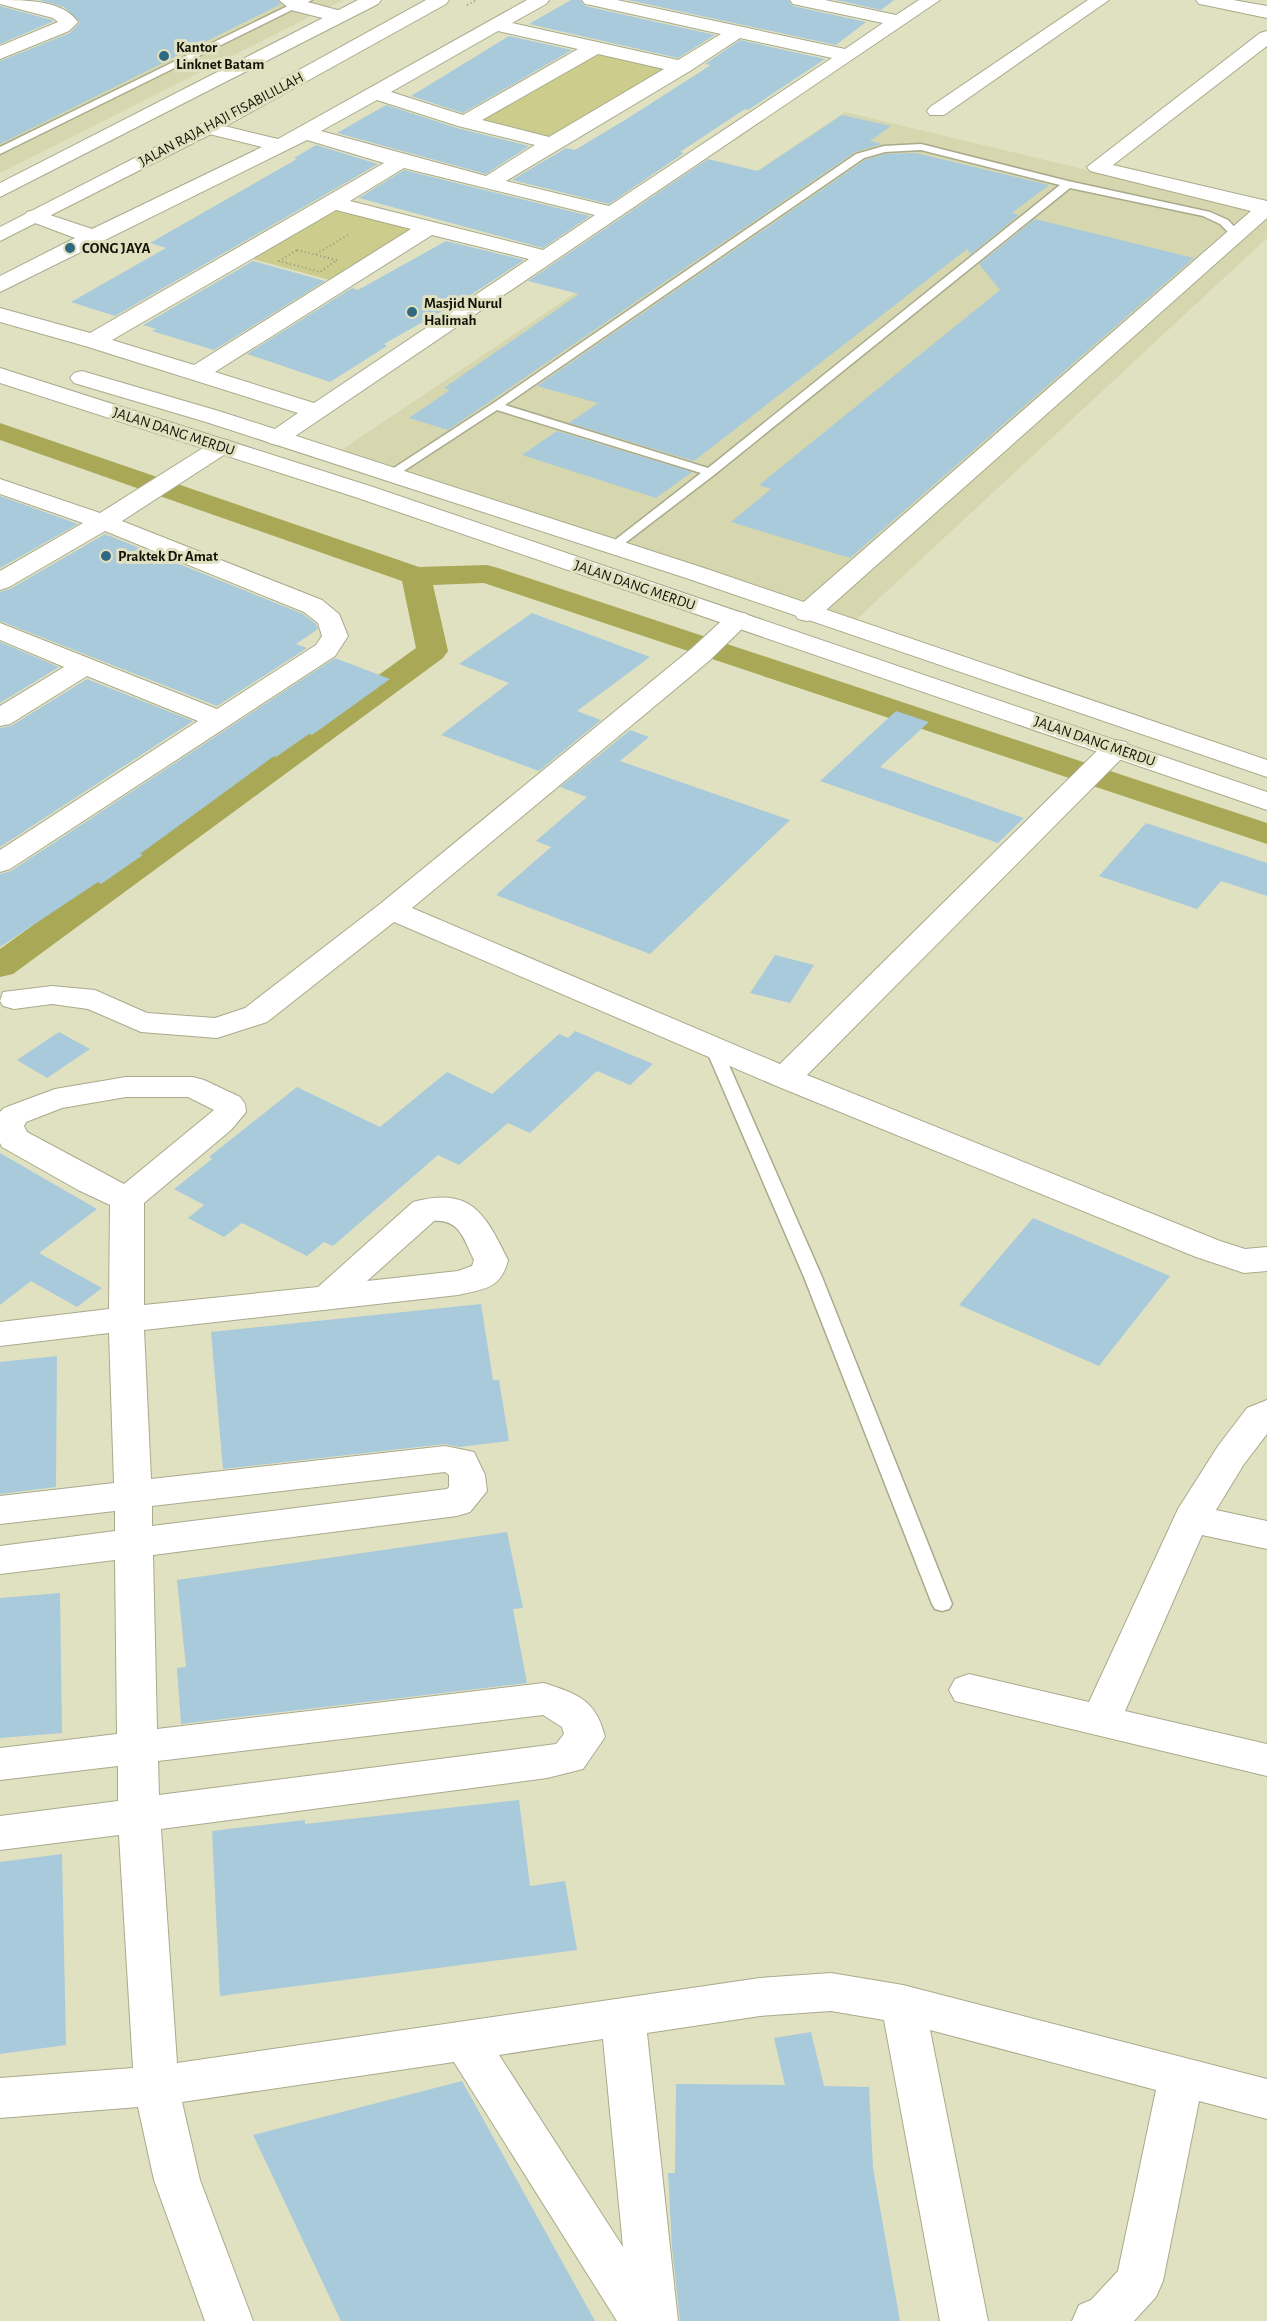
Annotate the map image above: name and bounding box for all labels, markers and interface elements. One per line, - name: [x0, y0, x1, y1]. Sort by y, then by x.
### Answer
- place label: Kantor Linknet Batam: [176, 40, 264, 72]
- marker: Kantor Linknet Batam: [157, 49, 171, 63]
- street label: JALAN RAJA HAJI FISABILILLAH: [137, 70, 306, 169]
- marker: CONG JAYA: [63, 241, 77, 255]
- place label: CONG JAYA: [82, 241, 151, 256]
- place label: Masjid Nurul Halimah: [424, 296, 502, 328]
- marker: Masjid Nurul Halimah: [405, 305, 419, 319]
- street label: JALAN DANG MERDU: [111, 405, 237, 458]
- marker: Praktek Dr Amat: [99, 549, 113, 563]
- place label: Praktek Dr Amat: [118, 549, 218, 564]
- street label: JALAN DANG MERDU: [572, 558, 697, 613]
- street label: JALAN DANG MERDU: [1032, 714, 1157, 769]

